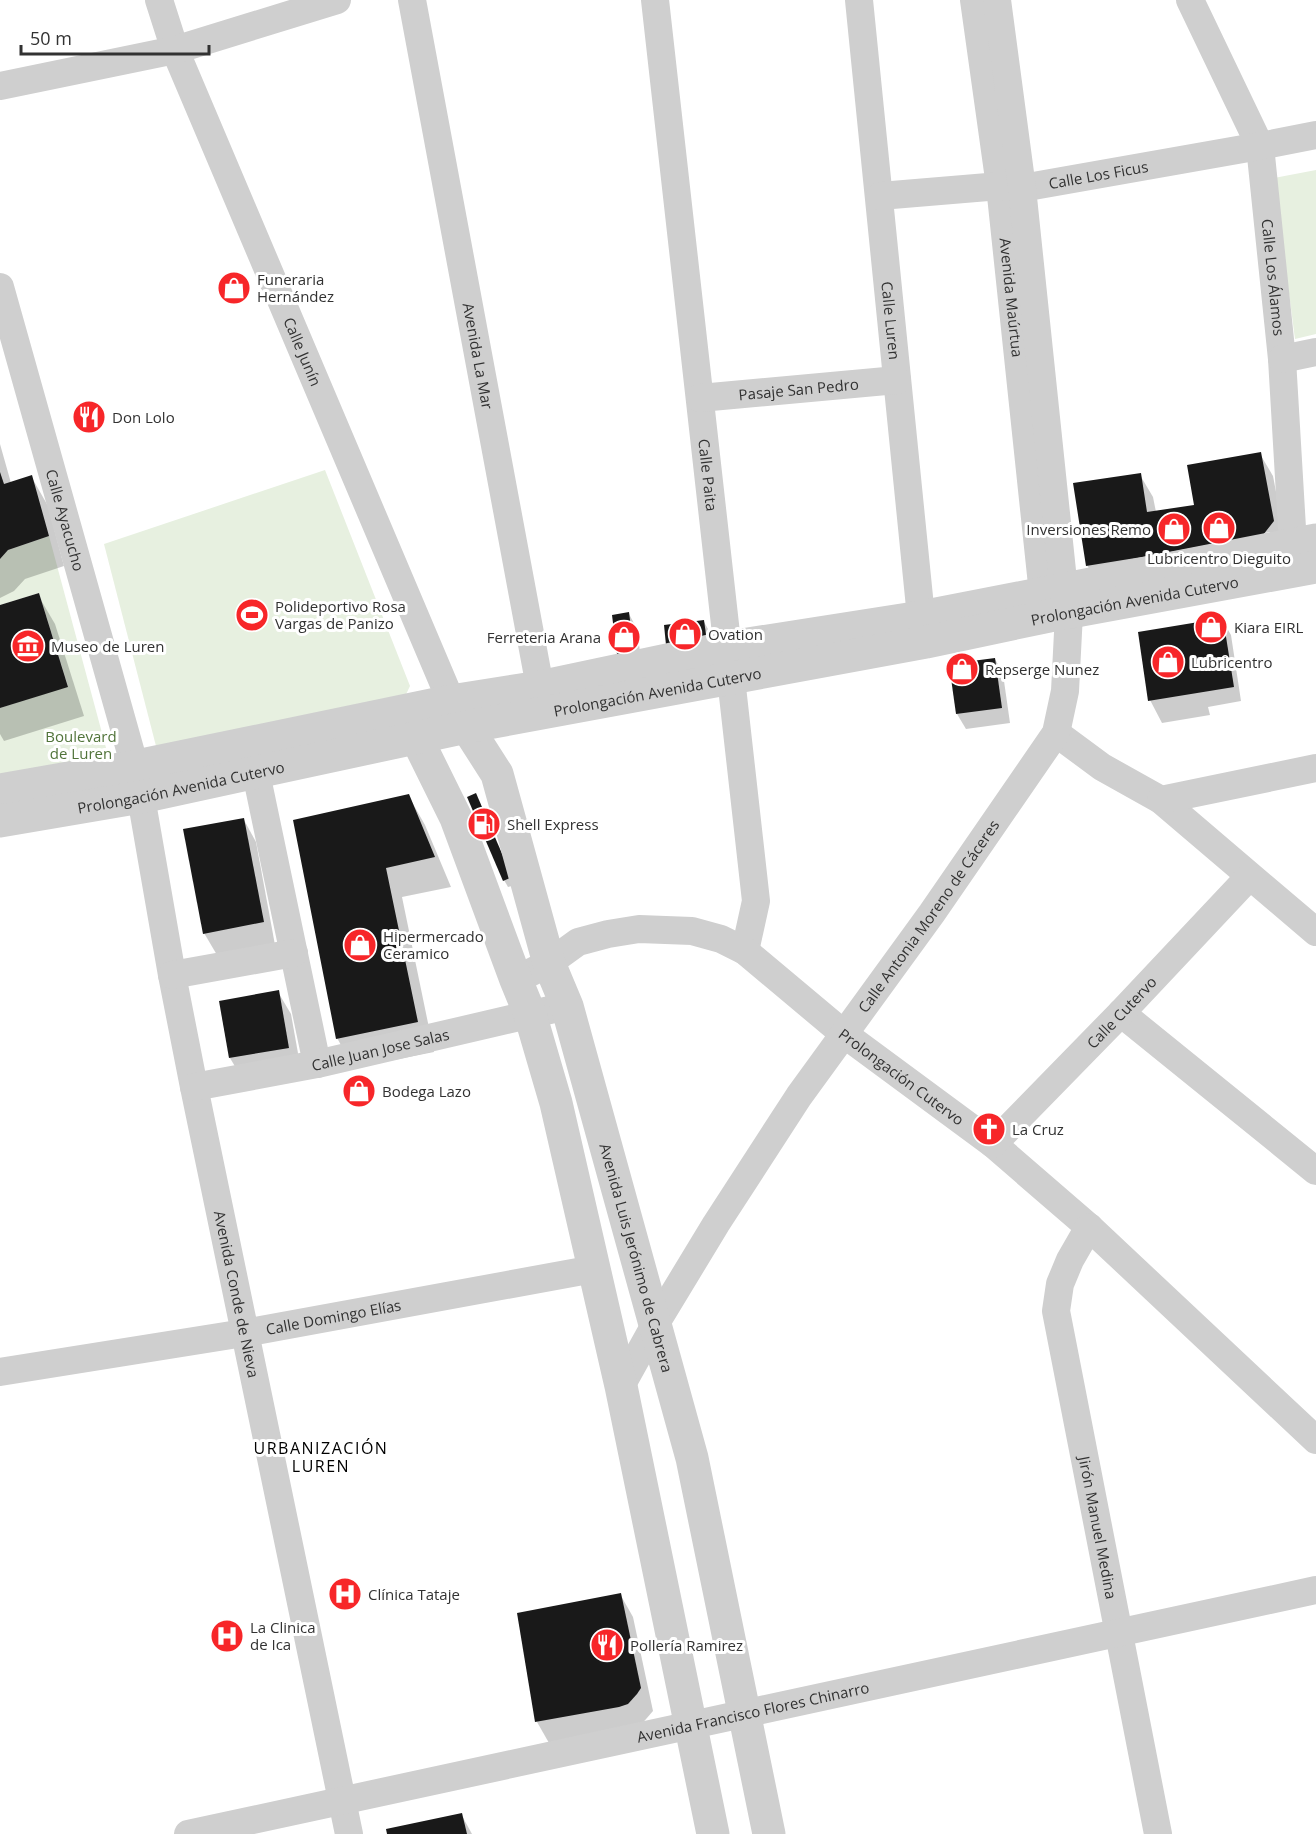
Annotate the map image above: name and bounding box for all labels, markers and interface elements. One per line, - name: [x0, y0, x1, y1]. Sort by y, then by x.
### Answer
- scale bar: [21, 18, 208, 56]
- text: 50 m: [30, 26, 72, 50]
- street label: Calle Los Ficus: [1047, 156, 1150, 193]
- street label: Calle Los Álamos: [1258, 218, 1290, 337]
- street label: Avenida Maúrtua: [996, 237, 1028, 358]
- place label: Funeraria Hernández: [257, 269, 334, 306]
- shop icon: Funeraria Hernández: [216, 270, 252, 306]
- street label: Calle Luren: [877, 280, 905, 360]
- street label: Avenida La Mar: [459, 301, 498, 411]
- street label: Calle Junín: [279, 314, 326, 389]
- street label: Pasaje San Pedro: [738, 374, 860, 404]
- restaurant icon: Don Lolo: [71, 399, 107, 435]
- place label: Don Lolo: [112, 407, 175, 427]
- street label: Calle Paita: [694, 438, 722, 512]
- street label: Calle Ayacucho: [42, 467, 89, 573]
- shop icon: Lubricentro Dieguito: [1201, 510, 1237, 546]
- shop icon: Inversiones Remo: [1156, 511, 1192, 547]
- place label: Inversiones Remo: [1026, 519, 1151, 539]
- place label: Lubricentro Dieguito: [1147, 548, 1291, 568]
- street label: Prolongación Avenida Cutervo: [1029, 571, 1240, 630]
- place label: Polideportivo Rosa Vargas de Panizo: [275, 596, 406, 633]
- sports icon: Polideportivo Rosa Vargas de Panizo: [234, 597, 270, 633]
- shop icon: Kiara EIRL: [1193, 609, 1229, 645]
- shop icon: Ovation: [667, 616, 703, 652]
- place label: Kiara EIRL: [1234, 617, 1303, 637]
- shop icon: Ferreteria Arana: [606, 619, 642, 655]
- place label: Ovation: [708, 624, 763, 644]
- place label: Ferreteria Arana: [487, 627, 601, 647]
- museum icon: Museo de Luren: [10, 628, 46, 664]
- place label: Museo de Luren: [51, 636, 164, 656]
- shop icon: Lubricentro: [1150, 644, 1186, 680]
- shop icon: Repserge Nunez: [944, 651, 980, 687]
- place label: Lubricentro: [1191, 652, 1272, 672]
- place label: Repserge Nunez: [985, 659, 1099, 679]
- street label: Prolongación Avenida Cutervo: [552, 663, 763, 721]
- park label: Boulevard de Luren: [45, 726, 117, 763]
- street label: Prolongación Avenida Cutervo: [76, 756, 286, 818]
- fuel station icon: Shell Express: [466, 806, 502, 842]
- place label: Shell Express: [507, 814, 599, 834]
- street label: Calle Antonia Moreno de Cáceres: [853, 816, 1003, 1016]
- place label: Hipermercado Ceramico: [383, 926, 484, 963]
- shop icon: Hipermercado Ceramico: [342, 927, 378, 963]
- street label: Calle Cutervo: [1082, 972, 1161, 1053]
- street label: Calle Juan Jose Salas: [310, 1024, 451, 1075]
- street label: Prolongación Cutervo: [835, 1024, 968, 1129]
- shop icon: Bodega Lazo: [341, 1073, 377, 1109]
- place label: Bodega Lazo: [382, 1081, 471, 1101]
- church icon: La Cruz: [971, 1111, 1007, 1147]
- place label: La Cruz: [1012, 1119, 1064, 1139]
- street label: Avenida Luis Jerónimo de Cabrera: [595, 1141, 678, 1375]
- street label: Avenida Conde de Nieva: [210, 1209, 264, 1379]
- street label: Calle Domingo Elías: [264, 1294, 403, 1339]
- district label: URBANIZACIÓN LUREN: [254, 1437, 388, 1477]
- street label: Jirón Manuel Medina: [1074, 1453, 1122, 1601]
- hospital icon: Clínica Tataje: [327, 1576, 363, 1612]
- place label: Clínica Tataje: [368, 1584, 460, 1604]
- place label: La Clinica de Ica: [250, 1617, 316, 1654]
- hospital icon: La Clinica de Ica: [209, 1618, 245, 1654]
- restaurant icon: Pollería Ramirez: [589, 1627, 625, 1663]
- place label: Pollería Ramirez: [630, 1635, 743, 1655]
- street label: Avenida Francisco Flores Chinarro: [635, 1677, 871, 1747]

